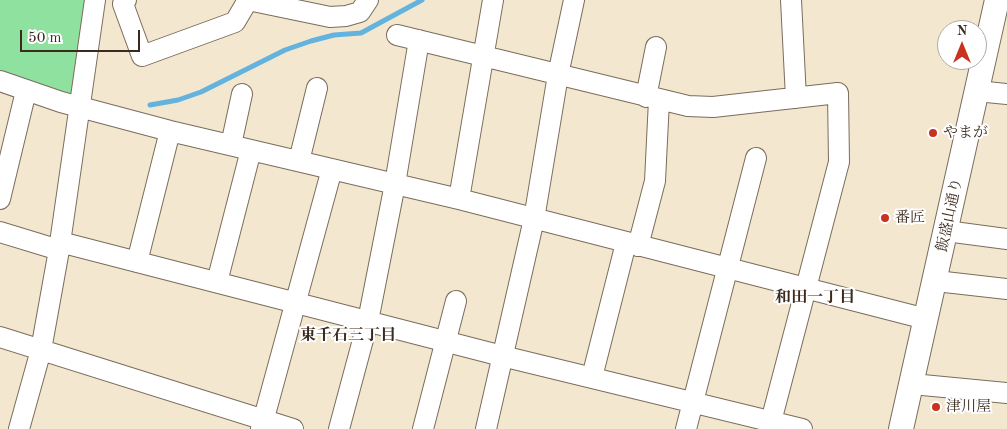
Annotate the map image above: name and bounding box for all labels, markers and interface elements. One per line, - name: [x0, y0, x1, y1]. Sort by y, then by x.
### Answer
- scale bar: [22, 20, 142, 52]
- north arrow: [937, 20, 987, 70]
- text: N: [957, 24, 967, 38]
- text: 50 m: [28, 31, 62, 46]
- place label: やまが: [943, 124, 988, 142]
- marker: やまが: [927, 127, 939, 139]
- street label: 飯盛山通り: [933, 176, 967, 254]
- place label: 番匠: [895, 209, 925, 227]
- marker: 番匠: [879, 212, 891, 224]
- district label: 和田一丁目: [775, 288, 855, 308]
- district label: 東千石三丁目: [300, 326, 396, 346]
- place label: 津川屋: [946, 398, 991, 416]
- marker: 津川屋: [930, 401, 942, 413]

